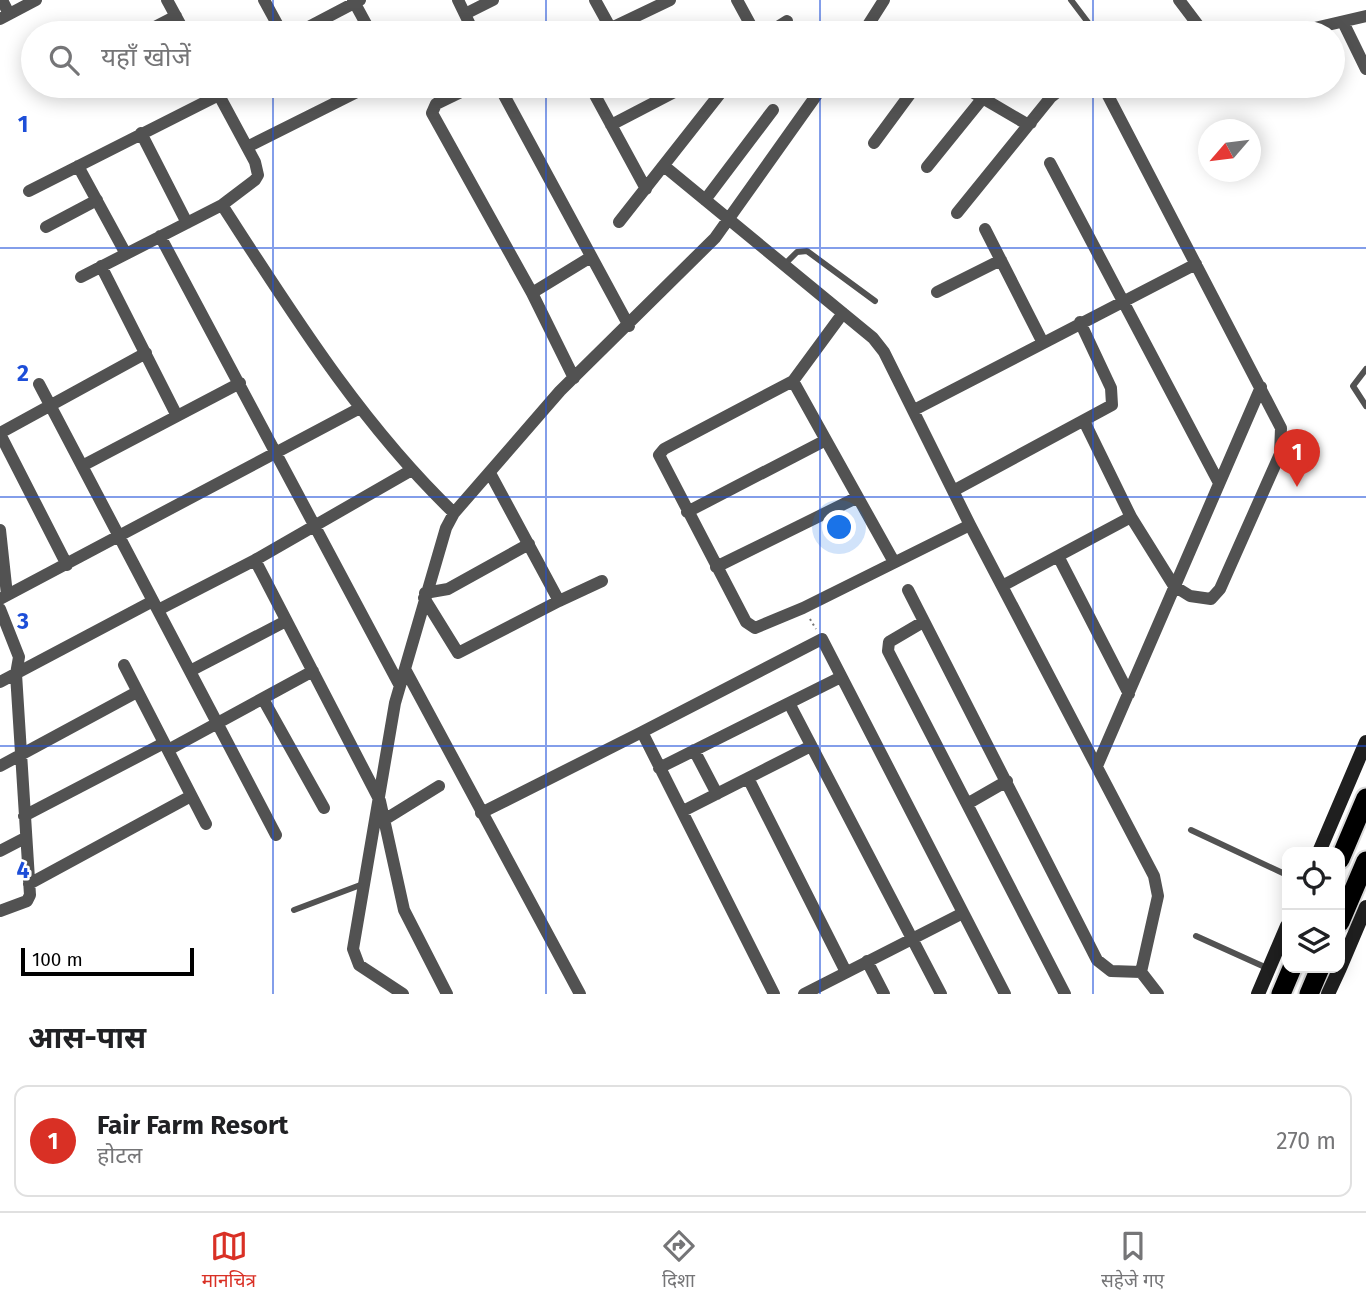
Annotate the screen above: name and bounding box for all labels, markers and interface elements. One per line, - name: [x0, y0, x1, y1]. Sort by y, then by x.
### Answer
- search box: [21, 21, 1345, 98]
- icon: search: [45, 41, 83, 79]
- text: यहाँ खोजें: [101, 42, 191, 73]
- text: 1: [18, 110, 28, 138]
- north arrow: [1198, 119, 1261, 182]
- text: 2: [17, 359, 29, 387]
- pin: 1: [1274, 429, 1320, 487]
- your location: [822, 510, 856, 544]
- text: 3: [16, 607, 29, 635]
- map controls: [1282, 847, 1345, 973]
- button: locate: [1282, 847, 1345, 910]
- text: 4: [17, 856, 30, 884]
- button: layers: [1282, 910, 1345, 973]
- scale bar: [21, 945, 194, 977]
- text: 100 m: [32, 948, 83, 971]
- text: आस-पास: [28, 1020, 146, 1056]
- text: Fair Farm Resort: [97, 1110, 288, 1141]
- text: 1: [48, 1127, 58, 1155]
- text: 270 m: [1276, 1127, 1336, 1155]
- text: होटल: [97, 1141, 142, 1169]
- tab: मानचित्र: [202, 1227, 256, 1295]
- tab: दिशा: [660, 1227, 698, 1295]
- tab: सहेजे गए: [1101, 1227, 1164, 1295]

